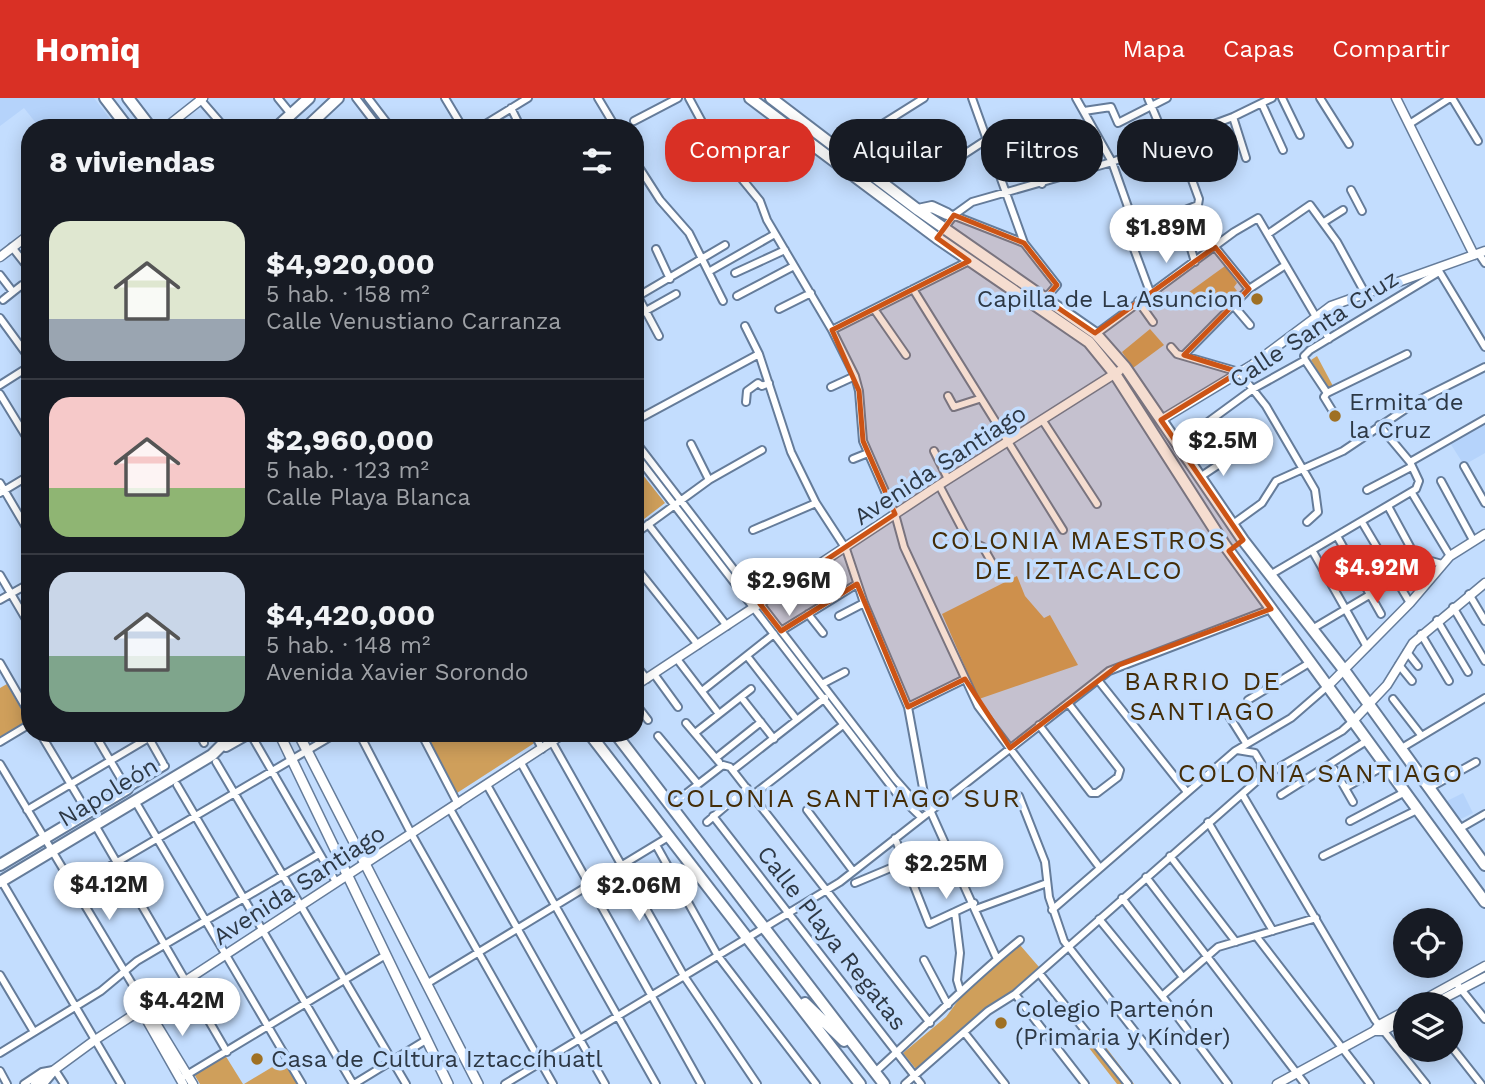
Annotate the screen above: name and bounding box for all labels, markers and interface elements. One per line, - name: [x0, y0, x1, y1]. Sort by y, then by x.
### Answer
- text: Homiq: [35, 30, 141, 69]
- text: Mapa: [1122, 35, 1185, 63]
- text: Capas: [1223, 35, 1294, 63]
- text: Compartir: [1332, 35, 1450, 63]
- chip: Comprar: [665, 119, 815, 182]
- chip: Alquilar: [829, 119, 967, 182]
- chip: Filtros: [981, 119, 1103, 182]
- chip: Nuevo: [1117, 119, 1238, 182]
- icon: filters: [578, 142, 616, 180]
- text: 8 viviendas: [49, 144, 215, 179]
- pin: $1.89M: [1109, 206, 1223, 265]
- text: $1.89M: [1126, 214, 1206, 241]
- text: $4,920,000: [266, 246, 435, 281]
- icon: home: [105, 249, 189, 333]
- street label: Calle Santa Cruz: [1224, 264, 1404, 394]
- text: 5 hab. · 158 m²: [266, 281, 430, 308]
- place label: Capilla de La Asuncion: [977, 285, 1243, 313]
- marker: Capilla de La Asuncion: [1249, 291, 1265, 307]
- text: Calle Venustiano Carranza: [266, 308, 561, 335]
- place label: Ermita de la Cruz: [1349, 388, 1464, 444]
- street label: Avenida Santiago: [849, 399, 1031, 531]
- marker: Ermita de la Cruz: [1327, 408, 1343, 424]
- pin: $2.5M: [1174, 418, 1272, 478]
- text: $2,960,000: [266, 422, 434, 457]
- icon: home: [105, 425, 189, 509]
- text: $2.5M: [1188, 427, 1258, 454]
- text: 5 hab. · 123 m²: [266, 457, 429, 484]
- text: Calle Playa Blanca: [266, 484, 471, 511]
- district label: COLONIA MAESTROS DE IZTACALCO: [931, 525, 1227, 585]
- pin: $4.92M: [1320, 546, 1434, 605]
- text: $4.92M: [1335, 554, 1419, 581]
- pin: $2.96M: [732, 559, 846, 618]
- text: $2.96M: [747, 567, 831, 594]
- text: $4,420,000: [266, 597, 435, 632]
- icon: home: [105, 600, 189, 684]
- text: 5 hab. · 148 m²: [266, 632, 430, 659]
- text: Avenida Xavier Sorondo: [266, 659, 529, 686]
- district label: BARRIO DE SANTIAGO: [1124, 666, 1282, 726]
- street label: Napoleón: [53, 751, 163, 833]
- district label: COLONIA SANTIAGO: [1178, 758, 1464, 788]
- district label: COLONIA SANTIAGO SUR: [666, 783, 1022, 813]
- street label: Avenida Santiago: [208, 819, 390, 951]
- street label: Calle Playa Regatas: [751, 840, 913, 1036]
- pin: $2.25M: [889, 842, 1003, 901]
- text: $2.25M: [904, 850, 988, 877]
- pin: $4.12M: [52, 862, 166, 922]
- pin: $2.06M: [582, 864, 696, 923]
- text: $4.12M: [70, 871, 148, 898]
- text: $2.06M: [597, 872, 681, 899]
- map controls: [1393, 908, 1463, 1062]
- button: locate: [1393, 908, 1463, 978]
- pin: $4.42M: [125, 978, 239, 1038]
- text: $4.42M: [139, 987, 225, 1014]
- button: layers: [1393, 992, 1463, 1062]
- place label: Colegio Partenón (Primaria y Kínder): [1015, 995, 1230, 1051]
- marker: Colegio Partenón (Primaria y Kínder): [993, 1015, 1009, 1031]
- place label: Casa de Cultura Iztaccíhuatl: [271, 1045, 603, 1073]
- marker: Casa de Cultura Iztaccíhuatl: [249, 1051, 265, 1067]

